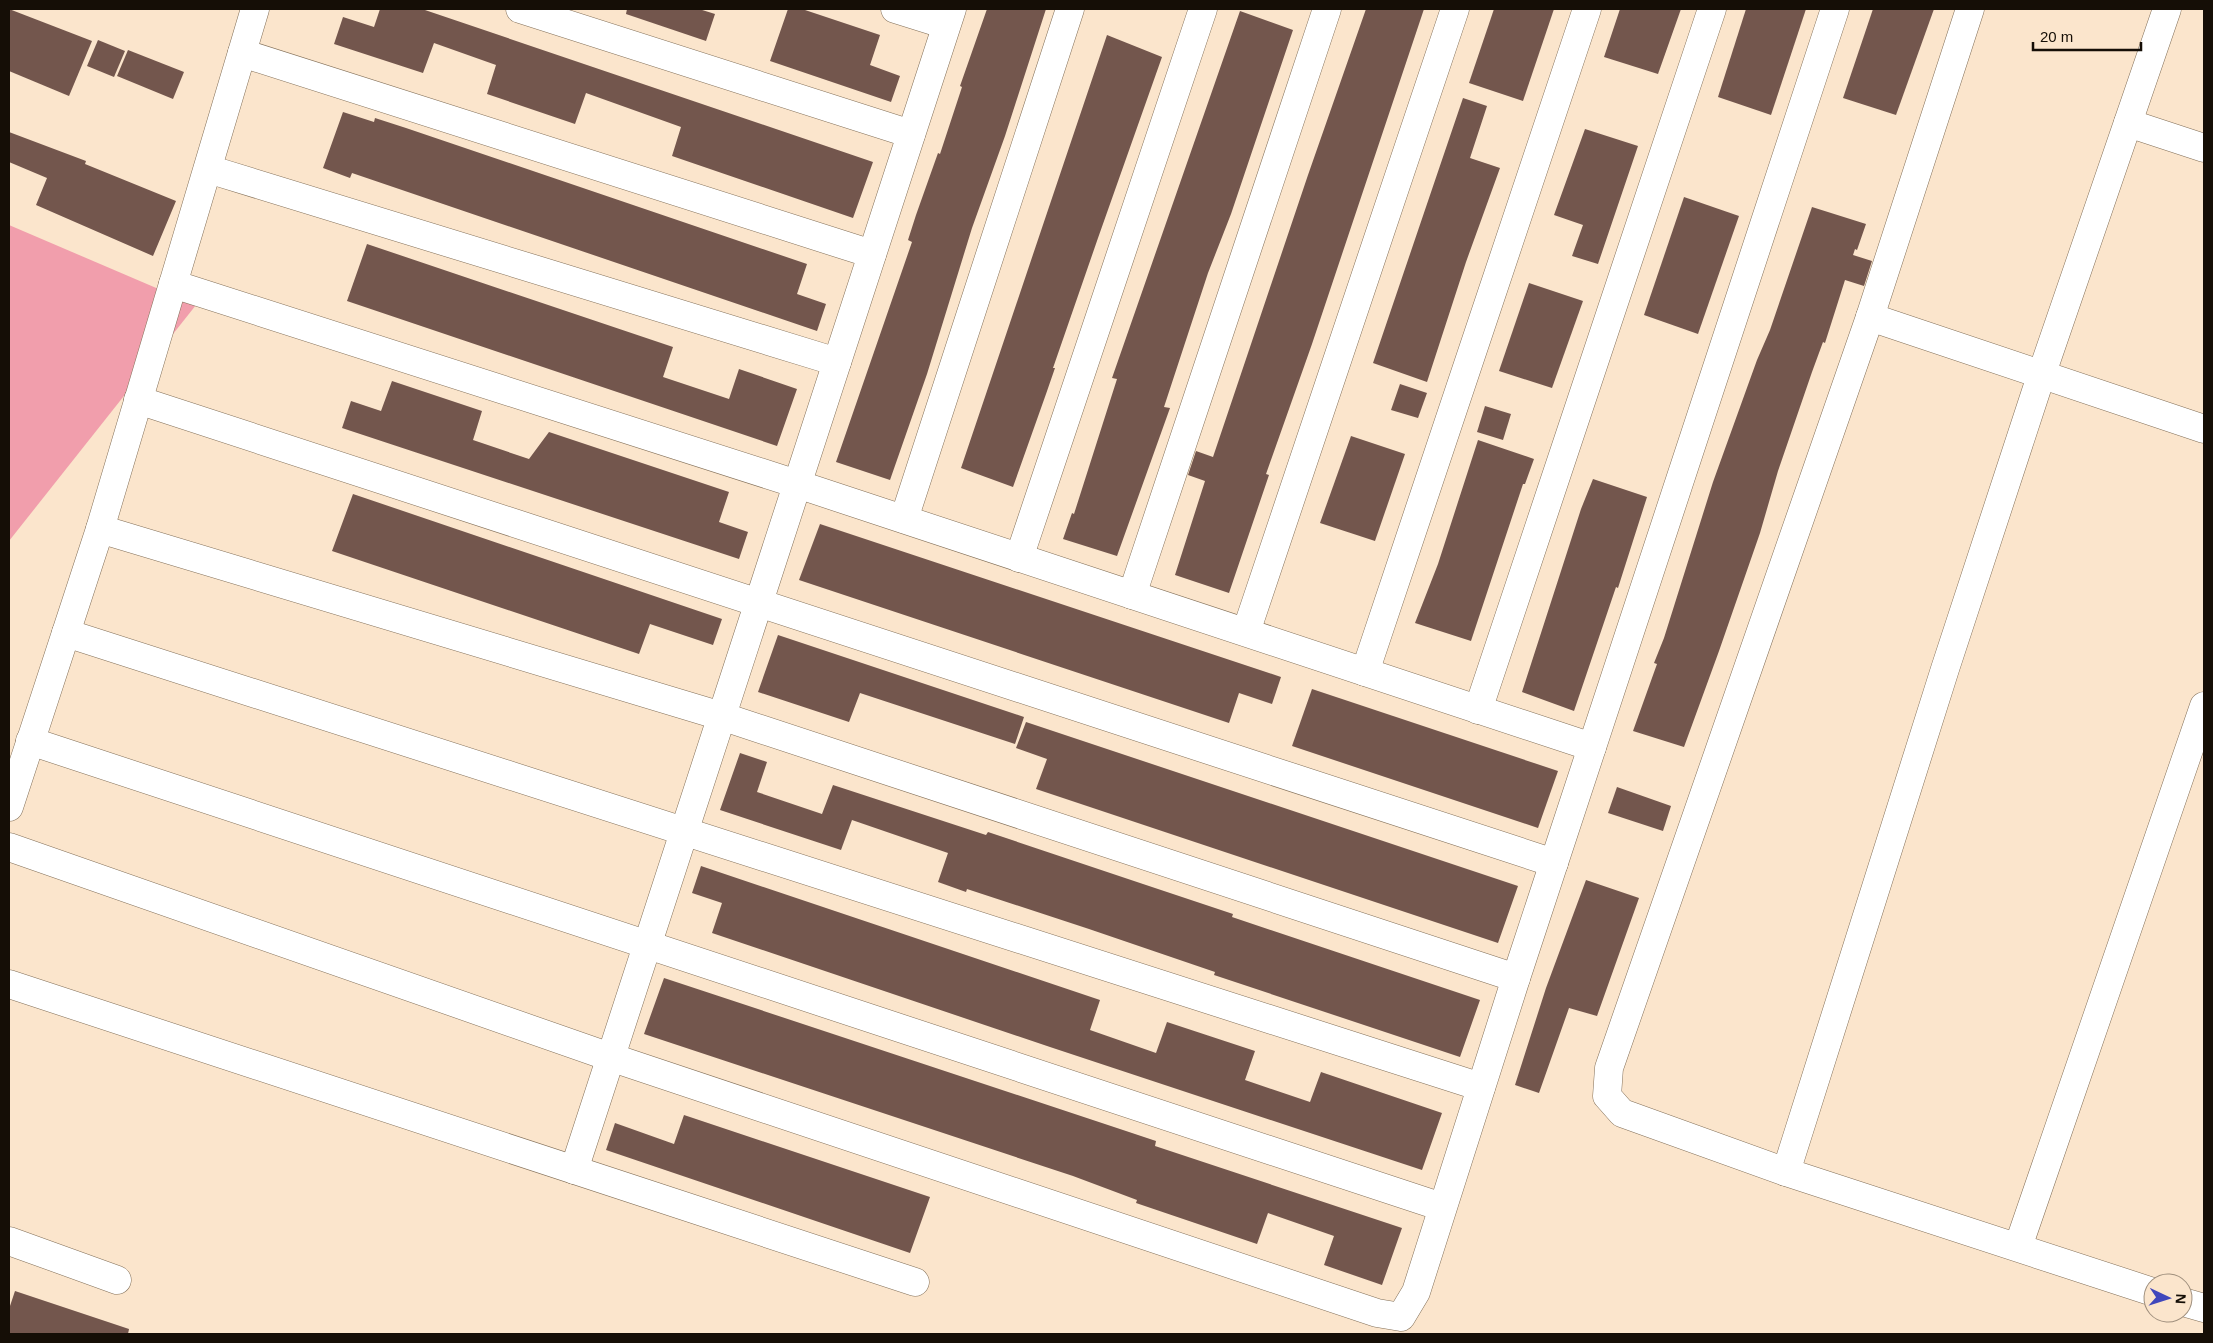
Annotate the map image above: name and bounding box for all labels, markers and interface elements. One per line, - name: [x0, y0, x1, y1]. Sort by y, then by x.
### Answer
- scale bar: [2033, 20, 2140, 52]
- text: 20 m: [2040, 28, 2073, 45]
- north arrow: [2143, 1273, 2193, 1323]
- text: N: [2173, 1293, 2189, 1305]

